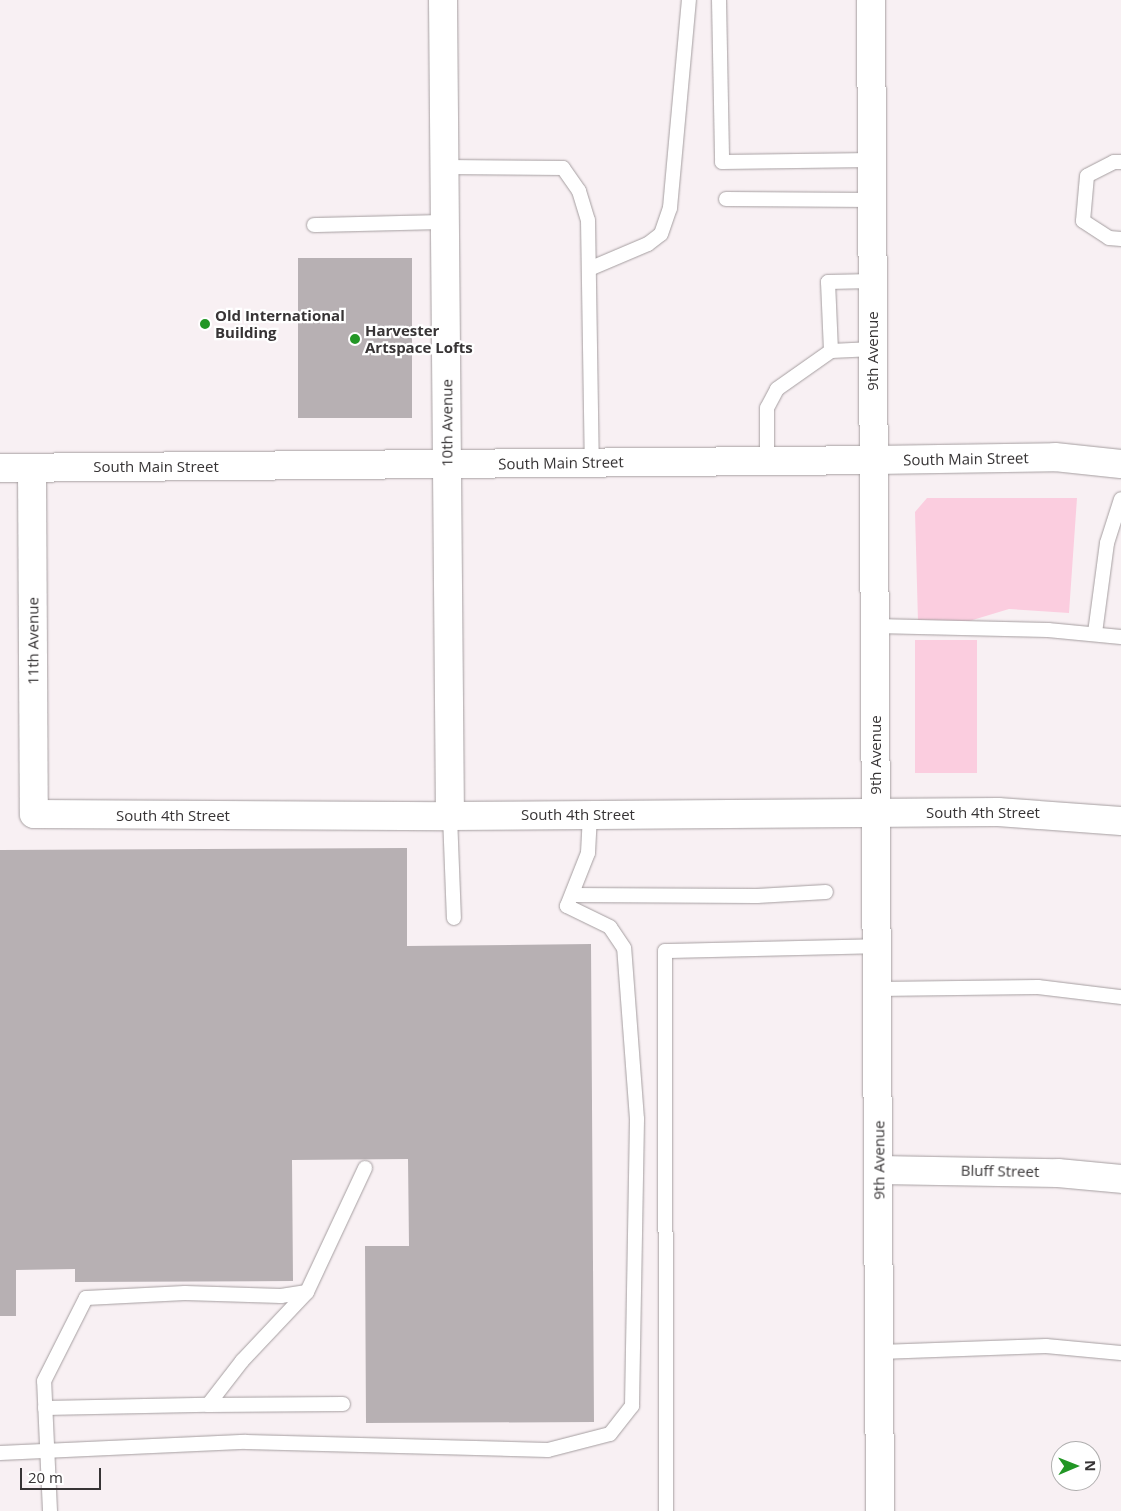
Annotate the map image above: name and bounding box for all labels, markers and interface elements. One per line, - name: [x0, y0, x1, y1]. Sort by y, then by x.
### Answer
- place label: Old International Building: [215, 306, 345, 341]
- street label: 9th Avenue: [864, 311, 882, 391]
- marker: Old International Building: [199, 318, 211, 330]
- place label: Harvester Artspace Lofts: [365, 321, 473, 356]
- marker: Harvester Artspace Lofts: [349, 333, 361, 345]
- street label: 10th Avenue: [438, 379, 456, 467]
- street label: South Main Street: [903, 449, 1029, 469]
- street label: South Main Street: [498, 453, 624, 473]
- street label: South Main Street: [93, 458, 219, 476]
- street label: 11th Avenue: [24, 597, 42, 685]
- street label: 9th Avenue: [867, 715, 885, 795]
- street label: South 4th Street: [926, 804, 1040, 822]
- street label: South 4th Street: [521, 806, 635, 824]
- street label: South 4th Street: [116, 807, 230, 825]
- street label: 9th Avenue: [870, 1120, 888, 1200]
- street label: Bluff Street: [961, 1161, 1039, 1181]
- north arrow: [1051, 1441, 1101, 1491]
- scale bar: [22, 1458, 104, 1490]
- text: N: [1081, 1460, 1100, 1472]
- text: 20 m: [28, 1467, 63, 1487]

